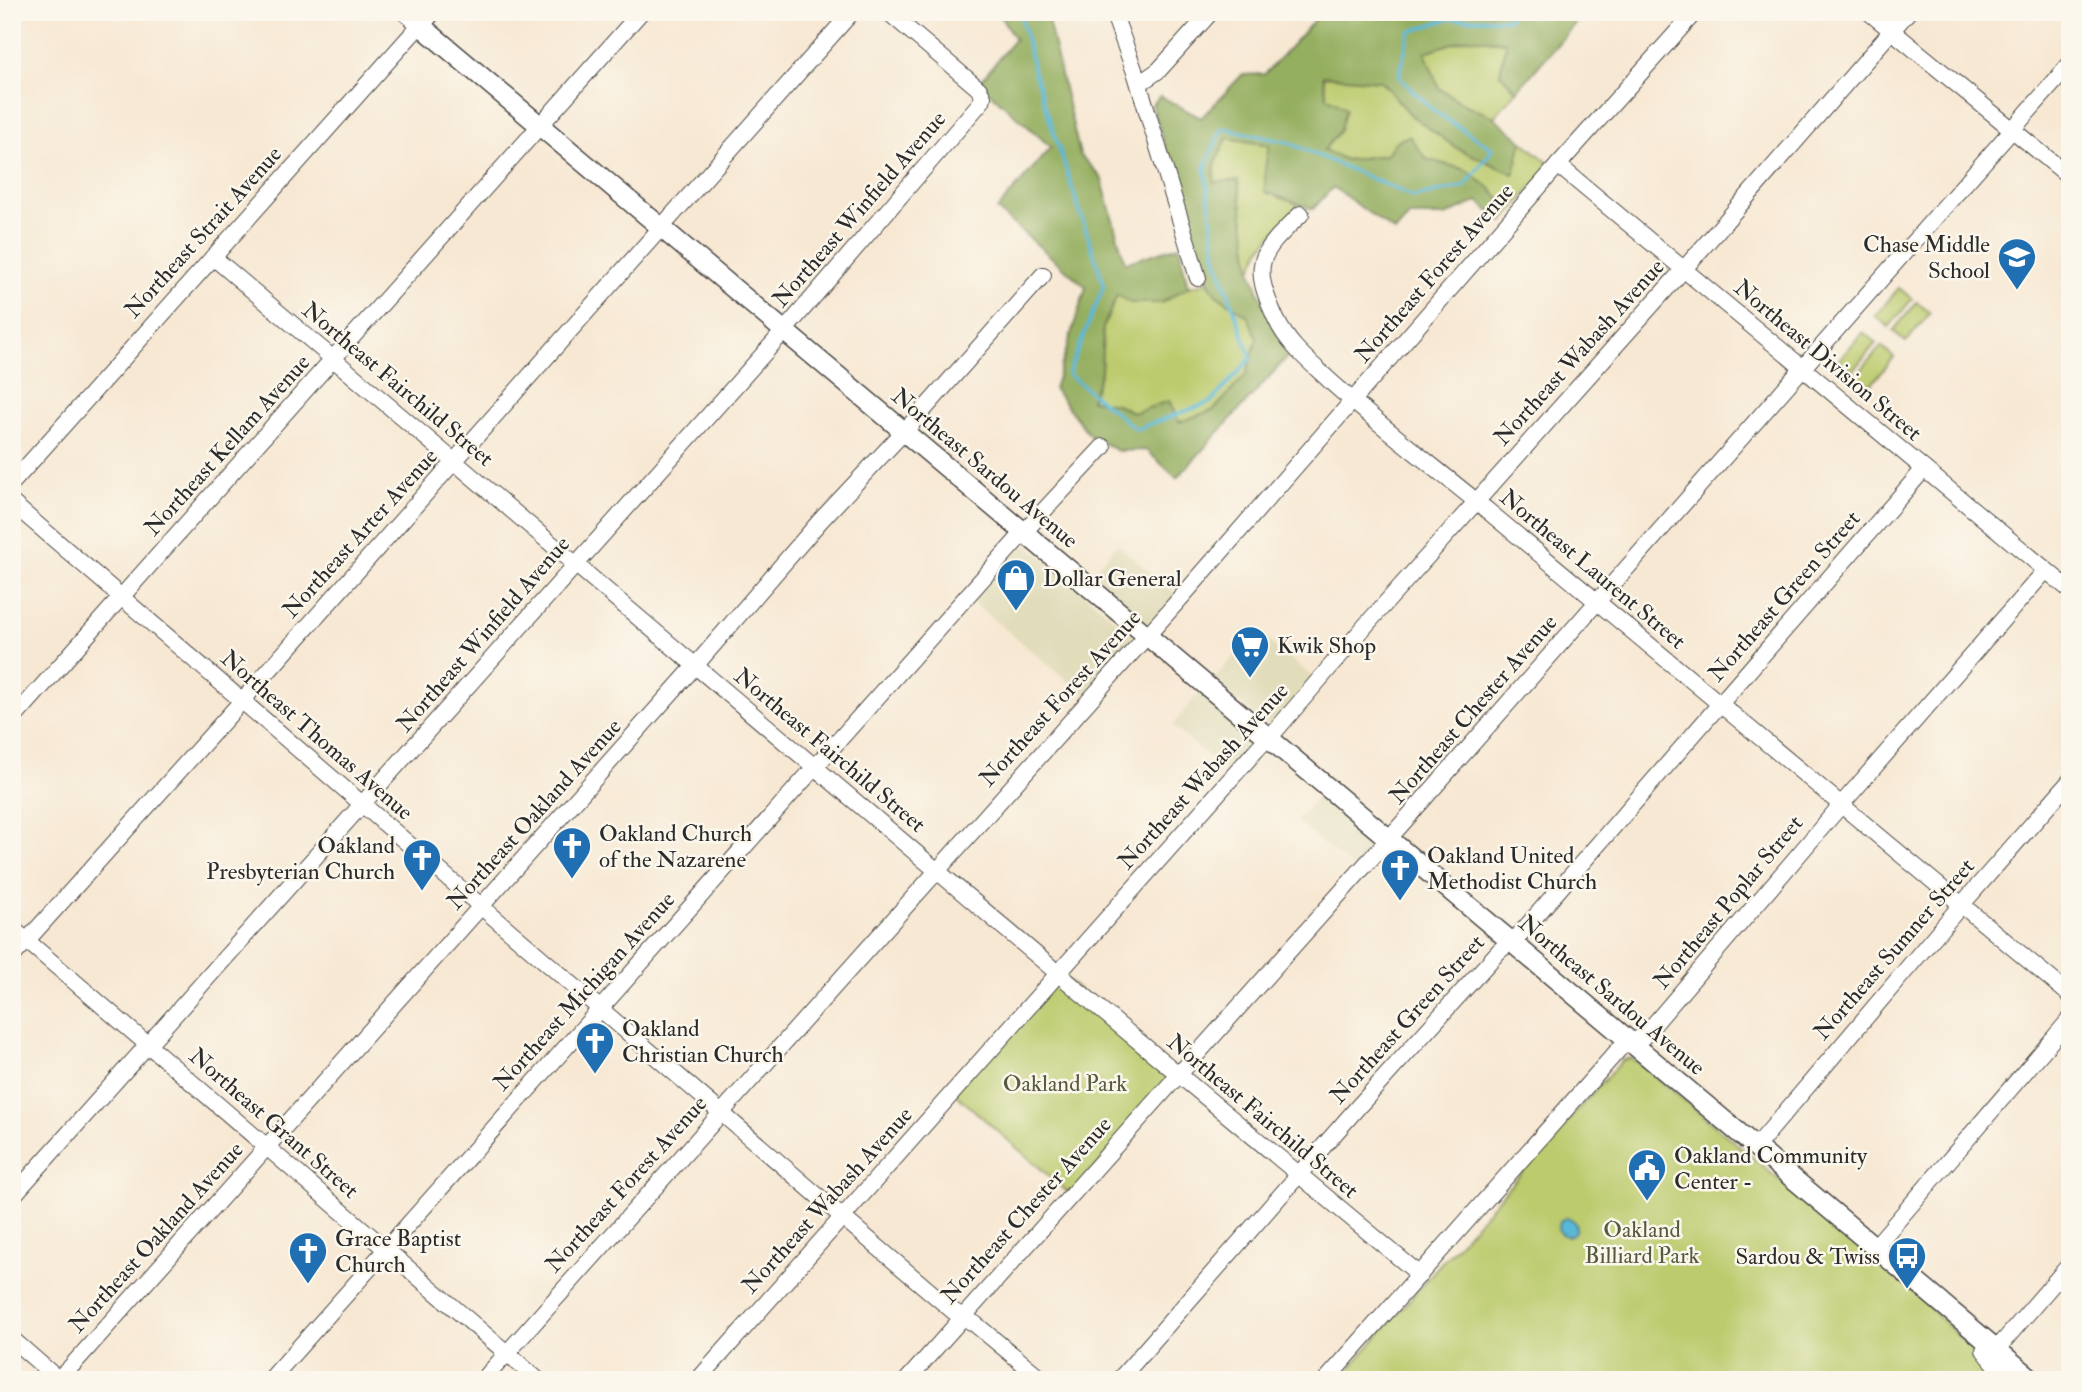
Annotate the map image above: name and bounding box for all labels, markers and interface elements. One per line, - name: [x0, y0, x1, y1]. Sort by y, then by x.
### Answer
- street label: Northeast Winfield Avenue: [766, 105, 952, 313]
- street label: Northeast Strait Avenue: [118, 140, 288, 324]
- street label: Northeast Forest Avenue: [1348, 177, 1520, 369]
- place label: Chase Middle School: [1863, 230, 1990, 285]
- school or university icon: Chase Middle School: [1996, 236, 2038, 291]
- street label: Northeast Wabash Avenue: [1487, 252, 1671, 451]
- street label: Northeast Division Street: [1728, 273, 1928, 447]
- street label: Northeast Fairchild Street: [296, 295, 500, 473]
- street label: Northeast Kellam Avenue: [138, 348, 316, 542]
- street label: Northeast Sardou Avenue: [886, 381, 1085, 555]
- street label: Northeast Arter Avenue: [276, 442, 444, 624]
- street label: Northeast Laurent Street: [1494, 483, 1692, 655]
- street label: Northeast Green Street: [1702, 504, 1866, 688]
- street label: Northeast Winfield Avenue: [390, 530, 576, 738]
- shop icon: Dollar General: [995, 557, 1037, 612]
- place label: Dollar General: [1043, 564, 1182, 593]
- street label: Northeast Forest Avenue: [973, 603, 1147, 793]
- street label: Northeast Chester Avenue: [1383, 608, 1564, 810]
- supermarket icon: Kwik Shop: [1229, 624, 1271, 679]
- place label: Kwik Shop: [1277, 631, 1376, 661]
- street label: Northeast Thomas Avenue: [215, 644, 419, 827]
- street label: Northeast Fairchild Street: [728, 661, 932, 839]
- street label: Northeast Wabash Avenue: [1111, 676, 1295, 875]
- street label: Northeast Oakland Avenue: [440, 712, 628, 916]
- street label: Northeast Poplar Street: [1647, 809, 1810, 995]
- place label: Oakland Church of the Nazarene: [599, 819, 752, 874]
- church icon: Oakland Church of the Nazarene: [551, 825, 593, 880]
- place label: Oakland Presbyterian Church: [206, 831, 395, 886]
- church icon: Oakland Presbyterian Church: [401, 837, 443, 892]
- place label: Oakland United Methodist Church: [1427, 841, 1597, 896]
- church icon: Oakland United Methodist Church: [1379, 847, 1421, 902]
- street label: Northeast Sumner Street: [1807, 852, 1981, 1046]
- street label: Northeast Michigan Avenue: [487, 885, 681, 1097]
- street label: Northeast Sardou Avenue: [1513, 908, 1712, 1082]
- street label: Northeast Green Street: [1323, 928, 1491, 1110]
- place label: Oakland Christian Church: [622, 1014, 784, 1069]
- church icon: Oakland Christian Church: [574, 1020, 616, 1075]
- street label: Northeast Fairchild Street: [1161, 1027, 1365, 1205]
- street label: Northeast Grant Street: [183, 1041, 365, 1205]
- park label: Oakland Park: [1003, 1069, 1127, 1098]
- street label: Northeast Forest Avenue: [539, 1089, 713, 1279]
- street label: Northeast Wabash Avenue: [735, 1100, 919, 1299]
- street label: Northeast Chester Avenue: [934, 1110, 1118, 1310]
- street label: Northeast Oakland Avenue: [62, 1135, 250, 1339]
- place label: Oakland Community Center -: [1674, 1141, 1868, 1196]
- public building icon: Oakland Community Center -: [1626, 1147, 1668, 1202]
- park label: Oakland Billiard Park: [1585, 1215, 1699, 1270]
- place label: Grace Baptist Church: [335, 1224, 461, 1279]
- church icon: Grace Baptist Church: [287, 1230, 329, 1285]
- bus stop icon: Sardou & Twiss: [1886, 1235, 1928, 1290]
- place label: Sardou & Twiss: [1736, 1242, 1880, 1271]

